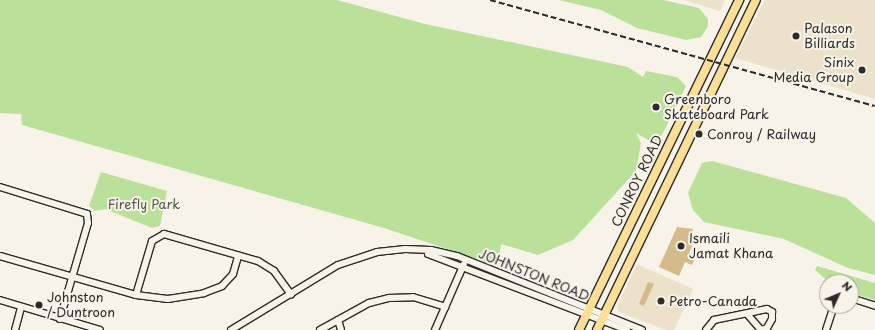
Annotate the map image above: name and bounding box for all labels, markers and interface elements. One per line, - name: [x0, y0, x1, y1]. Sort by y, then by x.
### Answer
- place label: Palason Billiards: [804, 21, 855, 52]
- marker: Palason Billiards: [791, 31, 801, 41]
- place label: Sinix Media Group: [773, 55, 854, 86]
- marker: Sinix Media Group: [857, 65, 867, 75]
- place label: Greenboro Skateboard Park: [664, 92, 770, 123]
- marker: Greenboro Skateboard Park: [651, 102, 661, 112]
- place label: Conroy / Railway: [707, 126, 816, 142]
- marker: Conroy / Railway: [694, 129, 704, 139]
- street label: CONROY ROAD: [608, 132, 666, 230]
- park label: Firefly Park: [107, 196, 181, 212]
- place label: Ismaili Jamat Khana: [689, 231, 773, 262]
- marker: Ismaili Jamat Khana: [676, 241, 686, 251]
- street label: JOHNSTON ROAD: [476, 245, 592, 305]
- north arrow: [819, 274, 859, 314]
- text: N: [838, 277, 856, 295]
- place label: Johnston / Duntroon: [47, 290, 115, 321]
- place label: Petro-Canada: [669, 293, 757, 309]
- marker: Petro-Canada: [656, 296, 666, 306]
- marker: Johnston / Duntroon: [34, 300, 44, 310]

